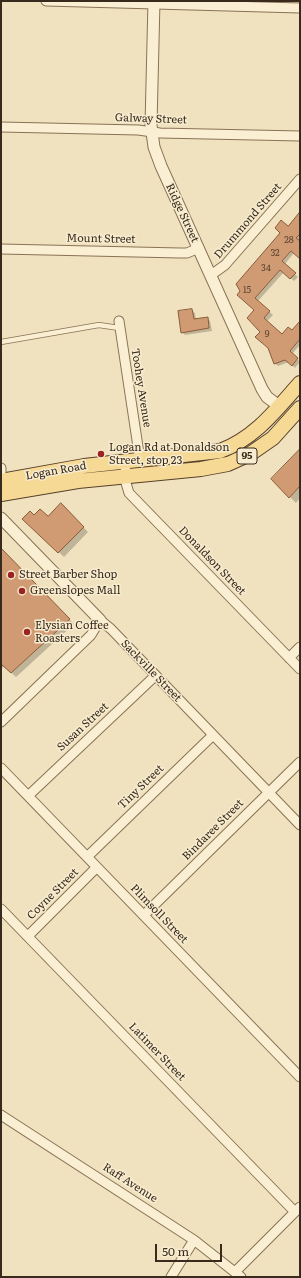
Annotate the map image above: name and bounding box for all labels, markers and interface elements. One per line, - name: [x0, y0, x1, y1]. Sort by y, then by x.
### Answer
- street label: Galway Street: [115, 111, 187, 127]
- street label: Ridge Street: [163, 181, 201, 245]
- street label: Drummond Street: [212, 181, 284, 261]
- street label: Mount Street: [66, 232, 136, 246]
- house number: 28: [284, 235, 294, 245]
- house number: 32: [270, 248, 280, 258]
- house number: 34: [261, 263, 271, 273]
- house number: 15: [243, 285, 251, 295]
- house number: 9: [265, 329, 269, 339]
- street label: Toohey Avenue: [128, 347, 154, 429]
- place label: Logan Rd at Donaldson Street, stop 23: [109, 441, 229, 467]
- road number: 95: [237, 448, 257, 464]
- marker: Logan Rd at Donaldson Street, stop 23: [96, 449, 106, 459]
- street label: Logan Road: [25, 459, 87, 483]
- street label: Donaldson Street: [176, 524, 248, 598]
- place label: Street Barber Shop: [19, 568, 117, 582]
- marker: Street Barber Shop: [6, 570, 16, 580]
- place label: Greenslopes Mall: [30, 584, 120, 598]
- marker: Greenslopes Mall: [17, 586, 27, 596]
- place label: Elysian Coffee Roasters: [35, 619, 109, 645]
- marker: Elysian Coffee Roasters: [22, 627, 32, 637]
- street label: Sackville Street: [118, 637, 184, 705]
- street label: Susan Street: [55, 700, 111, 754]
- street label: Tiny Street: [115, 762, 167, 812]
- street label: Bindaree Street: [180, 797, 246, 863]
- street label: Coyne Street: [25, 866, 81, 922]
- street label: Plimsoll Street: [128, 882, 190, 946]
- street label: Latimer Street: [126, 1020, 188, 1084]
- street label: Raff Avenue: [100, 1160, 160, 1206]
- scale bar: [157, 1236, 224, 1262]
- text: 50 m: [162, 1242, 189, 1260]

